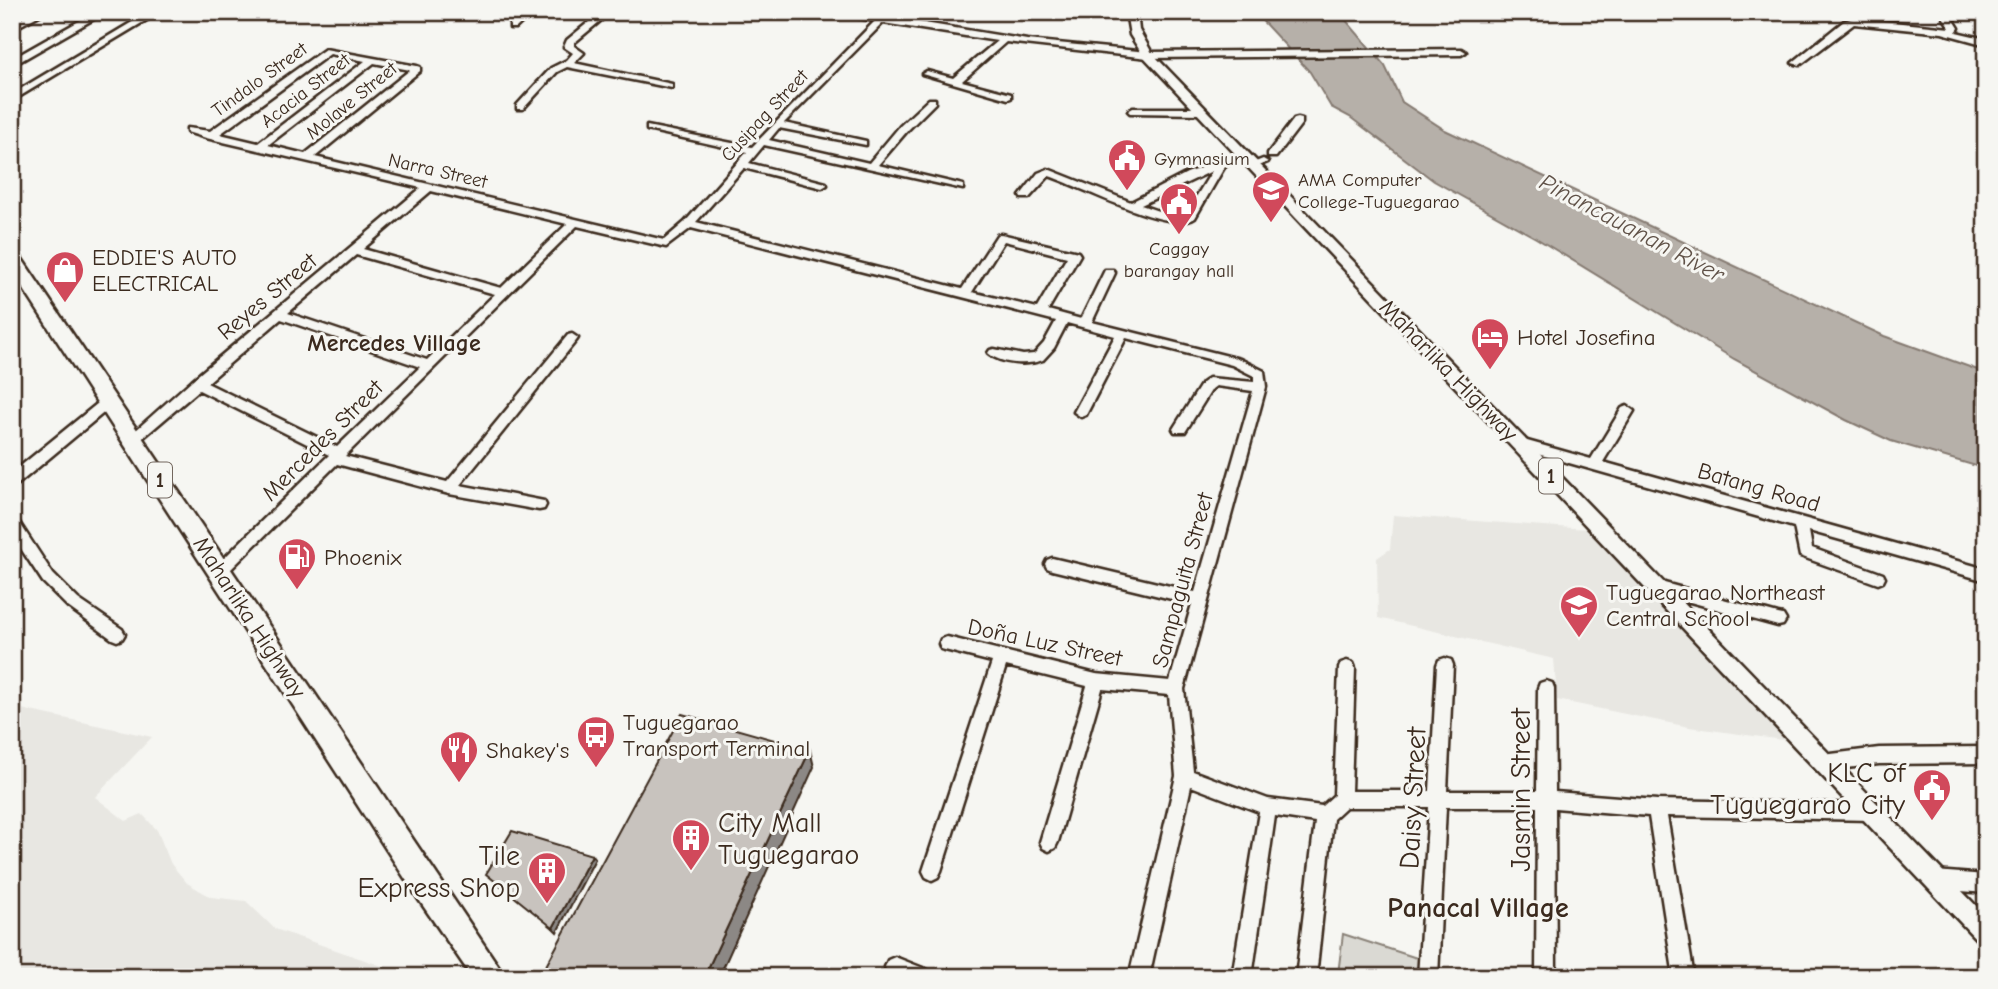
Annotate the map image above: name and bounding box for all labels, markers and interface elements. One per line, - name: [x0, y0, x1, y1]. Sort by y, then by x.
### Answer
- street label: Tindalo Street: [208, 37, 312, 122]
- street label: Acacia Street: [257, 49, 355, 132]
- street label: Molave Street: [302, 57, 402, 144]
- street label: Cusipag Street: [717, 65, 813, 166]
- public building icon: Gymnasium: [1106, 137, 1148, 192]
- place label: Gymnasium: [1154, 148, 1250, 170]
- street label: Narra Street: [386, 149, 490, 193]
- water label: Pinancauanan River: [1535, 168, 1730, 289]
- school or university icon: AMA Computer College-Tuguegarao: [1250, 169, 1292, 224]
- place label: AMA Computer College-Tuguegarao: [1298, 169, 1459, 213]
- public building icon: Caggay barangay hall: [1158, 181, 1200, 236]
- place label: Caggay barangay hall: [1124, 238, 1234, 282]
- place label: EDDIE'S AUTO ELECTRICAL: [92, 244, 237, 297]
- street label: Reyes Street: [212, 246, 324, 346]
- shop icon: EDDIE'S AUTO ELECTRICAL: [44, 249, 86, 304]
- street label: Maharlika Highway: [1374, 294, 1524, 447]
- hotel icon: Hotel Josefina: [1469, 316, 1511, 371]
- place label: Hotel Josefina: [1517, 324, 1656, 351]
- district label: Mercedes Village: [307, 329, 481, 357]
- street label: Mercedes Street: [256, 373, 390, 507]
- street label: Batang Road: [1695, 457, 1823, 518]
- road number: 1: [1539, 458, 1563, 494]
- road number: 1: [148, 462, 172, 498]
- street label: Sampaguita Street: [1146, 488, 1219, 671]
- street label: Maharlika Highway: [187, 532, 312, 704]
- fuel station icon: Phoenix: [276, 536, 318, 591]
- place label: Phoenix: [324, 544, 402, 571]
- place label: Tuguegarao Northeast Central School: [1606, 579, 1826, 632]
- school or university icon: Tuguegarao Northeast Central School: [1558, 584, 1600, 639]
- street label: Doña Luz Street: [965, 613, 1126, 672]
- street label: Jasmin Street: [1505, 707, 1537, 872]
- place label: Tuguegarao Transport Terminal: [623, 709, 810, 762]
- bus stop icon: Tuguegarao Transport Terminal: [575, 714, 617, 769]
- street label: Daisy Street: [1393, 725, 1433, 870]
- restaurant icon: Shakey's: [438, 729, 480, 784]
- place label: Shakey's: [486, 737, 569, 764]
- place label: KLC of Tuguegarao City: [1710, 757, 1907, 821]
- public building icon: KLC of Tuguegarao City: [1911, 767, 1953, 822]
- place label: City Mall Tuguegarao: [718, 807, 859, 871]
- building icon: City Mall Tuguegarao: [670, 817, 712, 872]
- place label: Tile Express Shop: [358, 840, 520, 904]
- building icon: Tile Express Shop: [526, 850, 568, 905]
- district label: Panacal Village: [1387, 892, 1569, 924]

